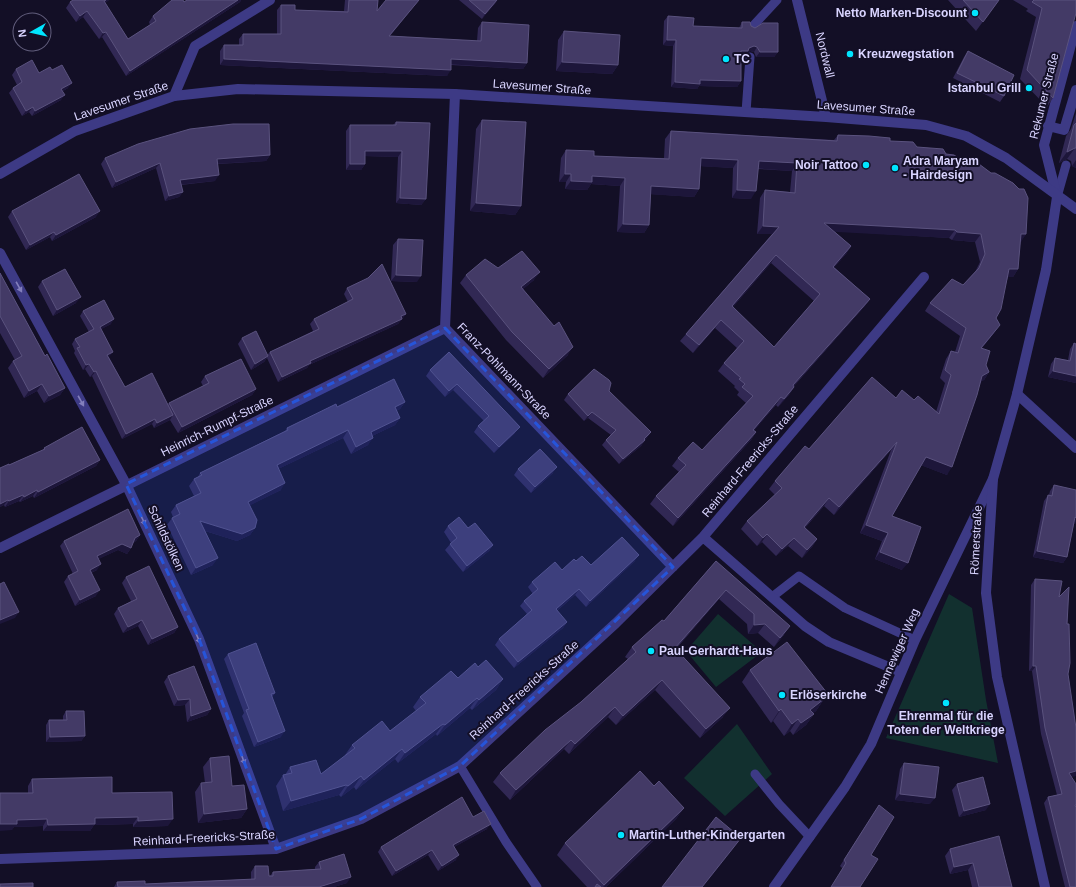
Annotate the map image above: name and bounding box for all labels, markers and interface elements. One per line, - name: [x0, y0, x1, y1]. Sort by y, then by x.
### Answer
- place label: Netto Marken-Discount: [836, 6, 967, 20]
- marker: Netto Marken-Discount: [970, 8, 980, 18]
- north arrow: [12, 12, 52, 52]
- text: N: [16, 29, 29, 38]
- street label: Nordwall: [813, 31, 837, 79]
- place label: Kreuzwegstation: [858, 47, 954, 61]
- marker: Kreuzwegstation: [845, 49, 855, 59]
- street label: Rekumer Straße: [1027, 51, 1062, 140]
- place label: TC: [734, 52, 750, 66]
- marker: TC: [721, 54, 731, 64]
- street label: Lavesumer Straße: [492, 77, 592, 97]
- street label: Lavesumer Straße: [72, 78, 170, 124]
- place label: Istanbul Grill: [948, 81, 1021, 95]
- marker: Istanbul Grill: [1024, 83, 1034, 93]
- street label: Lavesumer Straße: [816, 98, 916, 118]
- place label: Adra Maryam - Hairdesign: [903, 154, 979, 182]
- place label: Noir Tattoo: [795, 158, 858, 172]
- marker: Noir Tattoo: [861, 160, 871, 170]
- marker: Adra Maryam - Hairdesign: [890, 163, 900, 173]
- one-way arrow: [15, 281, 22, 293]
- street label: Franz-Pohlmann-Straße: [454, 320, 554, 422]
- street label: Heinrich-Rumpf-Straße: [158, 393, 276, 459]
- one-way arrow: [78, 395, 84, 407]
- street label: Reinhard-Freericks-Straße: [699, 402, 801, 520]
- street label: Schildstölken: [145, 503, 187, 573]
- street label: Römerstraße: [967, 504, 985, 575]
- one-way arrow: [140, 514, 146, 525]
- street label: Hennewiger Weg: [872, 606, 922, 696]
- one-way arrow: [195, 632, 201, 643]
- street label: Reinhard-Freericks-Straße: [467, 637, 582, 743]
- place label: Paul-Gerhardt-Haus: [659, 644, 773, 658]
- marker: Paul-Gerhardt-Haus: [646, 646, 656, 656]
- place label: Erlöserkirche: [790, 688, 867, 702]
- marker: Erlöserkirche: [777, 690, 787, 700]
- marker: Ehrenmal für die Toten der Weltkriege: [941, 698, 951, 708]
- place label: Ehrenmal für die Toten der Weltkriege: [887, 709, 1005, 737]
- one-way arrow: [241, 754, 247, 766]
- street label: Reinhard-Freericks-Straße: [133, 827, 276, 849]
- place label: Martin-Luther-Kindergarten: [629, 828, 785, 842]
- marker: Martin-Luther-Kindergarten: [616, 830, 626, 840]

